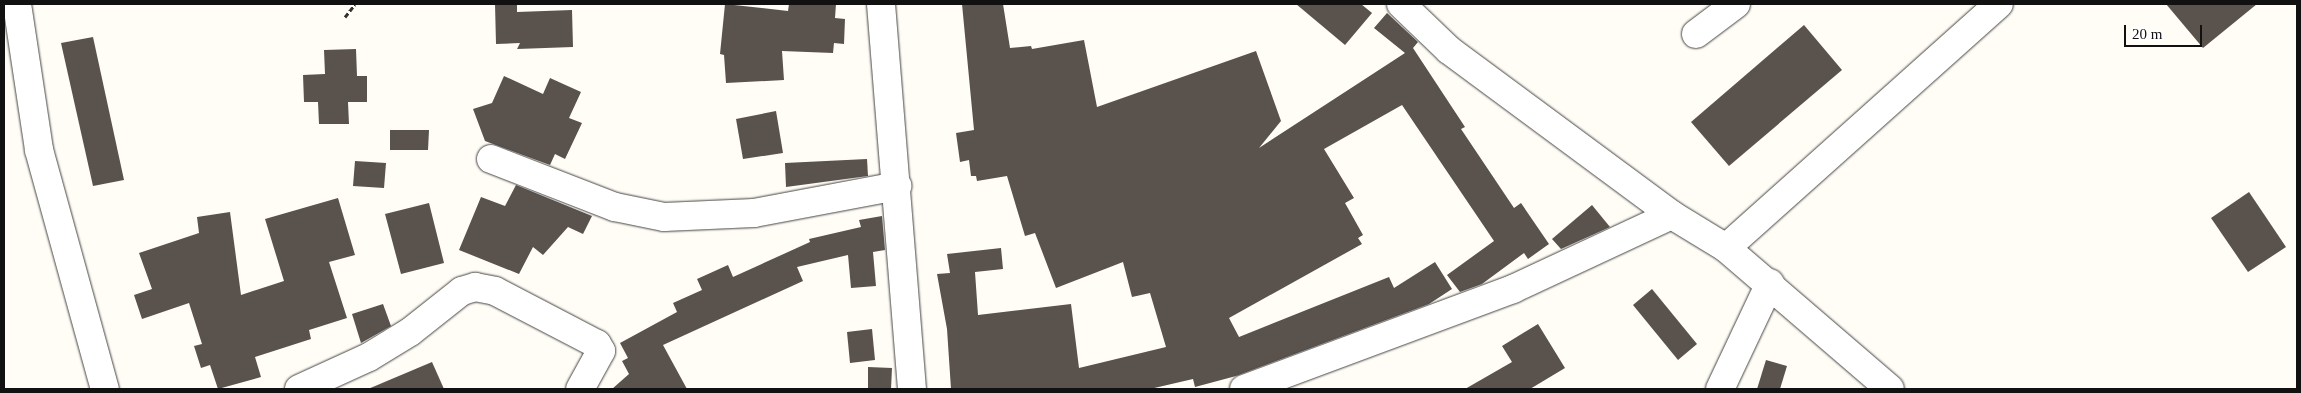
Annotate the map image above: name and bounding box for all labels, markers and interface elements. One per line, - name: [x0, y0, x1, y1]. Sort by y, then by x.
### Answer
- scale bar: [2126, 15, 2204, 47]
- text: 20 m: [2132, 26, 2162, 42]

